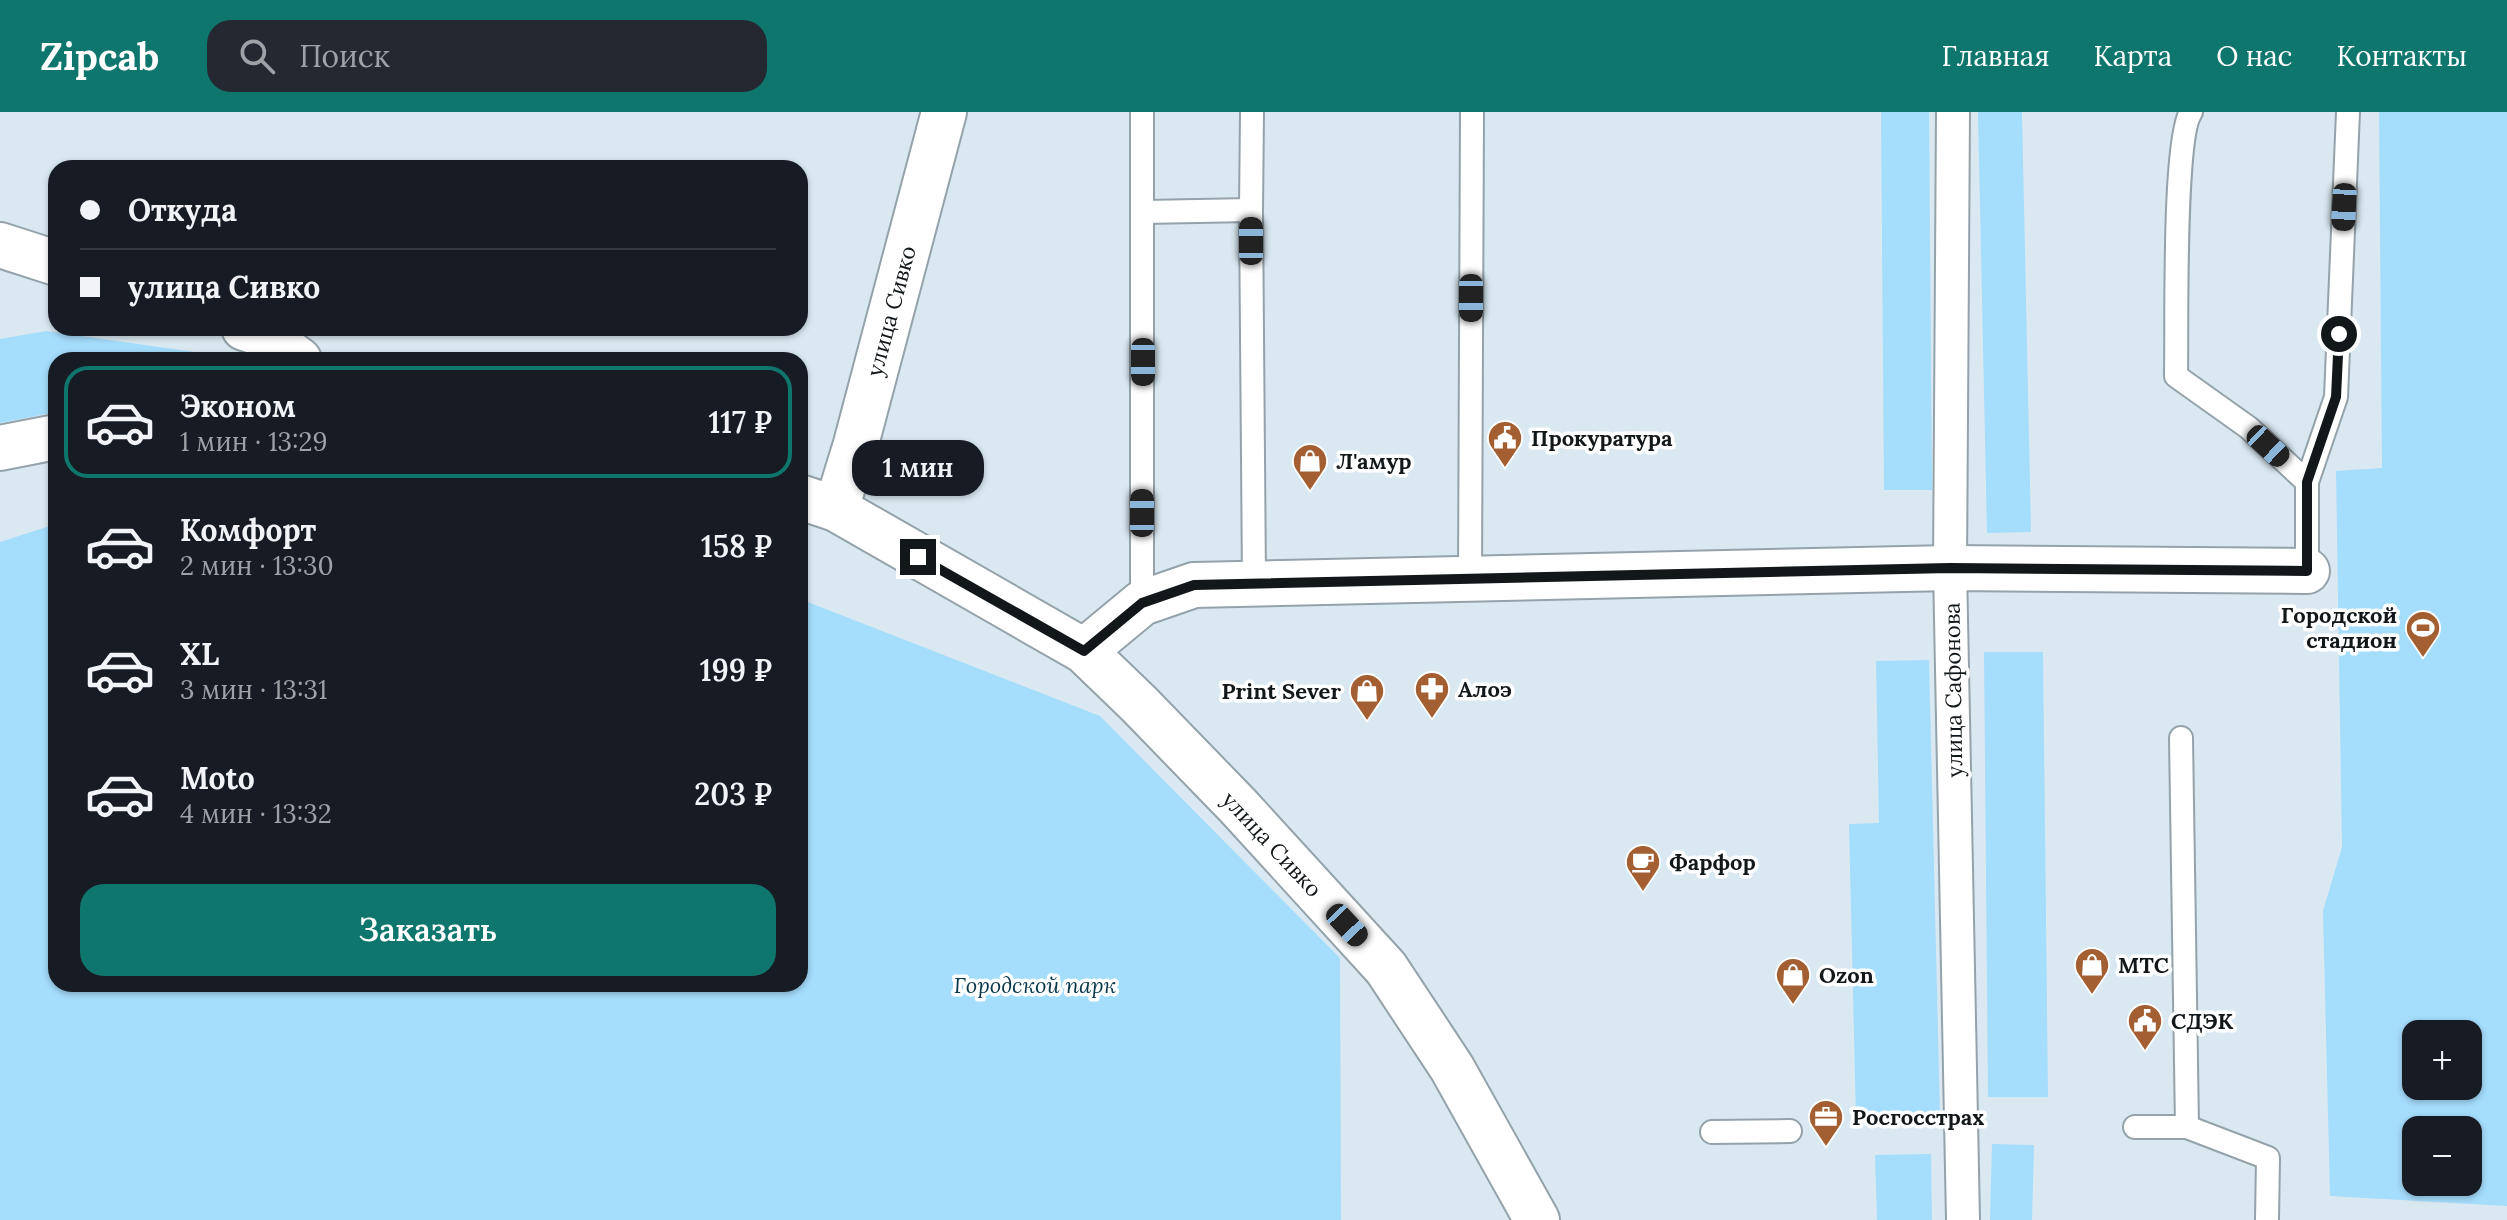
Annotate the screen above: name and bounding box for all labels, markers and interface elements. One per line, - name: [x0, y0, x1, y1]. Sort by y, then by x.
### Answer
- search box: [207, 20, 767, 92]
- text: Zipcab: [40, 32, 159, 80]
- icon: search: [235, 34, 279, 78]
- text: Поиск: [299, 37, 390, 75]
- text: Главная: [1941, 38, 2050, 74]
- text: Карта: [2094, 38, 2172, 74]
- text: О нас: [2216, 38, 2293, 74]
- text: Контакты: [2337, 38, 2467, 74]
- car: [2331, 182, 2357, 232]
- text: Откуда: [128, 191, 237, 229]
- car: [1239, 217, 1263, 265]
- street label: улица Сивко: [860, 243, 922, 379]
- text: улица Сивко: [128, 268, 320, 306]
- car: [1459, 274, 1483, 322]
- route start: [2321, 316, 2357, 352]
- car: [1131, 338, 1155, 386]
- icon: car: [84, 386, 156, 458]
- text: Эконом: [180, 387, 296, 425]
- text: 117 ₽: [709, 403, 772, 441]
- public building icon: Прокуратура: [1486, 419, 1524, 469]
- car: [2242, 421, 2294, 471]
- place label: Прокуратура: [1531, 424, 1673, 452]
- text: 1 мин · 13:29: [180, 425, 328, 458]
- callout: 1 мин: [852, 441, 984, 497]
- shop icon: Л'амур: [1291, 442, 1329, 492]
- place label: Л'амур: [1336, 447, 1412, 475]
- text: 1 мин: [882, 451, 954, 484]
- car: [1130, 489, 1154, 537]
- icon: car: [84, 510, 156, 582]
- text: Комфорт: [180, 511, 316, 549]
- text: 158 ₽: [701, 527, 772, 565]
- route end: [900, 539, 936, 575]
- text: 2 мин · 13:30: [180, 549, 334, 582]
- place label: Городской стадион: [2281, 601, 2397, 654]
- street label: улица Сафонова: [1937, 602, 1969, 778]
- sports icon: Городской стадион: [2404, 609, 2442, 659]
- icon: car: [84, 634, 156, 706]
- text: XL: [180, 635, 219, 673]
- text: 199 ₽: [700, 651, 772, 689]
- pharmacy icon: Алоэ: [1413, 670, 1451, 720]
- shop icon: Print Sever: [1348, 672, 1386, 722]
- text: 3 мин · 13:31: [180, 673, 328, 706]
- place label: Алоэ: [1458, 675, 1512, 703]
- place label: Print Sever: [1221, 677, 1341, 705]
- icon: car: [84, 758, 156, 830]
- text: Moto: [180, 759, 255, 797]
- text: 203 ₽: [694, 775, 772, 813]
- street label: улица Сивко: [1216, 785, 1328, 903]
- text: 4 мин · 13:32: [180, 797, 332, 830]
- cafe icon: Фарфор: [1624, 843, 1662, 893]
- place label: Фарфор: [1669, 848, 1756, 876]
- button: Заказать: [80, 884, 776, 976]
- car: [1322, 899, 1372, 951]
- shop icon: МТС: [2073, 946, 2111, 996]
- place label: МТС: [2118, 951, 2169, 979]
- shop icon: Ozon: [1774, 956, 1812, 1006]
- place label: Ozon: [1819, 961, 1874, 989]
- park label: Городской парк: [954, 971, 1117, 999]
- public building icon: СДЭК: [2126, 1002, 2164, 1052]
- place label: СДЭК: [2171, 1007, 2233, 1035]
- map controls: [2402, 1020, 2482, 1196]
- button: +: [2402, 1020, 2482, 1100]
- office icon: Росгосстрах: [1807, 1098, 1845, 1148]
- place label: Росгосстрах: [1852, 1103, 1984, 1131]
- button: −: [2402, 1116, 2482, 1196]

